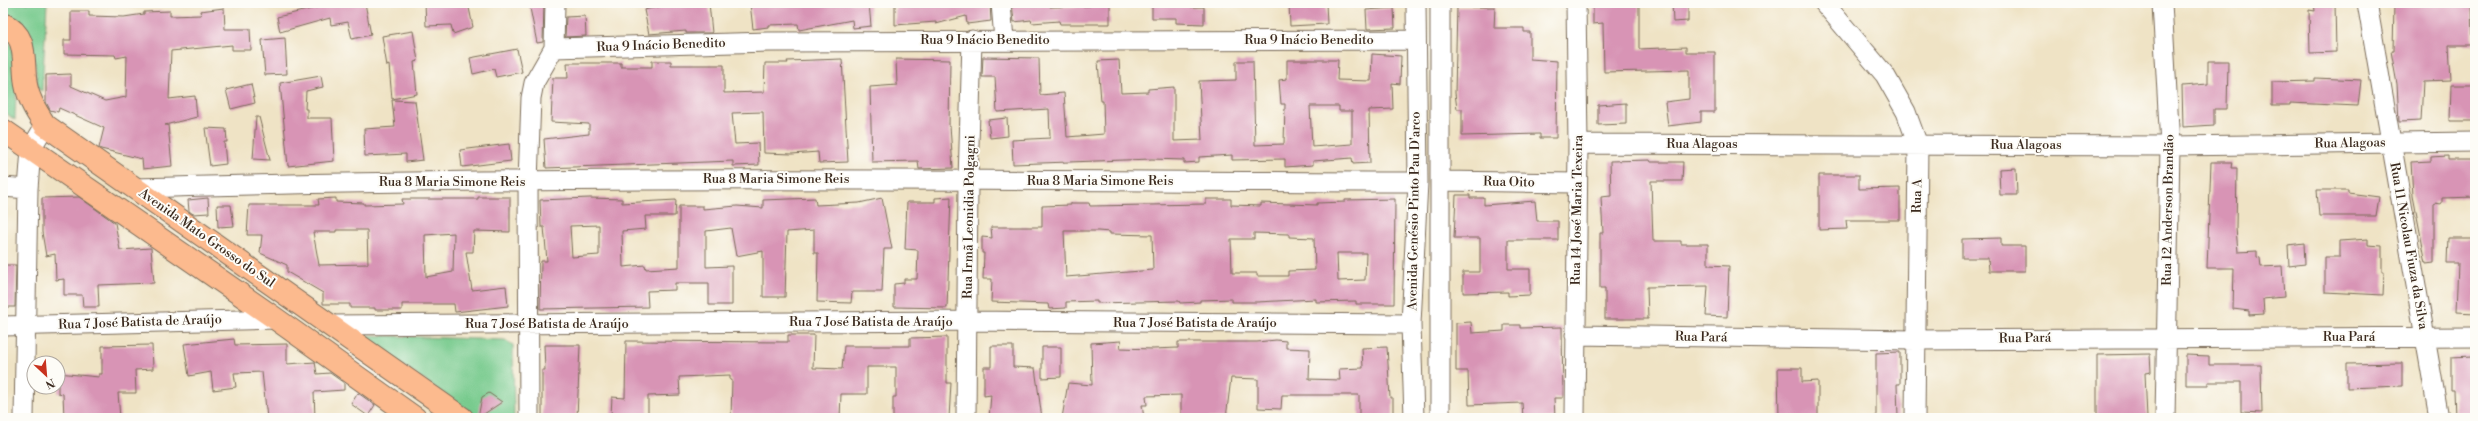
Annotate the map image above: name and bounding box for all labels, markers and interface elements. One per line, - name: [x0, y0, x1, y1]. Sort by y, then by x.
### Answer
- street label: Rua 9 Inácio Benedito: [920, 32, 1050, 48]
- street label: Rua 9 Inácio Benedito: [1244, 32, 1374, 48]
- street label: Rua 9 Inácio Benedito: [596, 35, 726, 55]
- street label: Avenida Genésio Pinto Pau D'arco: [1404, 111, 1424, 312]
- street label: Rua 14 José Maria Texeira: [1568, 134, 1586, 285]
- street label: Rua 12 Anderson Brandão: [2159, 134, 2177, 286]
- street label: Rua Alagoas: [2314, 134, 2386, 152]
- street label: Rua Irmã Leonidia Polgagni: [960, 135, 978, 299]
- street label: Rua Alagoas: [1666, 136, 1738, 152]
- street label: Rua Alagoas: [1990, 137, 2062, 153]
- street label: Rua 11 Nicolau Fiuza da Silva: [2386, 161, 2432, 331]
- street label: Rua 8 Maria Simone Reis: [703, 171, 850, 187]
- street label: Rua 8 Maria Simone Reis: [1027, 173, 1174, 189]
- street label: Rua 8 Maria Simone Reis: [379, 174, 526, 190]
- street label: Rua Oito: [1483, 174, 1535, 190]
- street label: Rua A: [1909, 178, 1925, 213]
- street label: Avenida Mato Grosso do Sul: [135, 184, 278, 291]
- street label: Rua 7 José Batista de Araújo: [58, 311, 222, 333]
- street label: Rua 7 José Batista de Araújo: [789, 314, 953, 330]
- street label: Rua 7 José Batista de Araújo: [1113, 315, 1277, 331]
- street label: Rua 7 José Batista de Araújo: [465, 316, 629, 332]
- street label: Rua Pará: [1675, 329, 1728, 345]
- street label: Rua Pará: [2323, 329, 2376, 345]
- street label: Rua Pará: [1999, 330, 2052, 346]
- north arrow: [26, 355, 66, 395]
- text: N: [43, 375, 57, 391]

